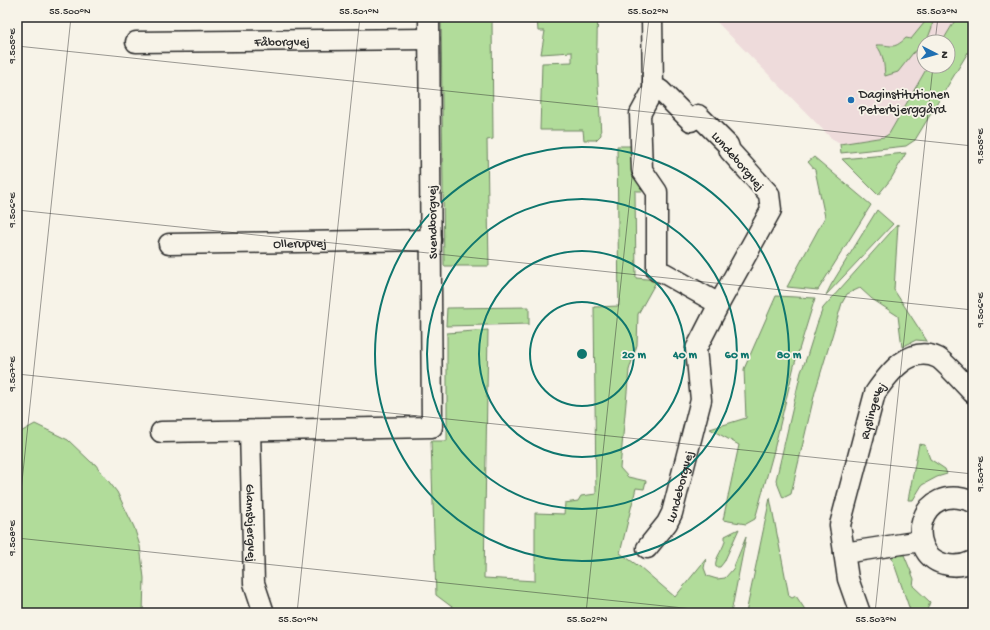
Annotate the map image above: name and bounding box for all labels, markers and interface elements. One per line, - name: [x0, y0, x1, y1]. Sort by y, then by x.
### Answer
- text: 55.500°N: [49, 6, 91, 18]
- text: 55.501°N: [339, 6, 379, 18]
- text: 55.502°N: [628, 6, 669, 18]
- text: 55.503°N: [917, 6, 958, 18]
- text: 9.505°E: [7, 28, 19, 65]
- north arrow: [916, 34, 956, 74]
- street label: Fåborgvej: [253, 35, 310, 51]
- text: N: [938, 51, 950, 59]
- place label: Daginstitutionen Peterbjerggård: [858, 88, 950, 118]
- marker: Daginstitutionen Peterbjerggård: [846, 95, 856, 105]
- text: 9.505°E: [975, 128, 987, 165]
- street label: Lundeborgvej: [707, 129, 767, 194]
- street label: Svendborgvej: [425, 185, 442, 259]
- text: 9.506°E: [7, 192, 19, 228]
- street label: Ollerupvej: [273, 237, 327, 252]
- text: 9.506°E: [975, 292, 987, 328]
- centre of rings: [575, 347, 589, 361]
- text: 20 m: [622, 349, 647, 363]
- text: 40 m: [672, 349, 697, 363]
- text: 60 m: [725, 349, 750, 363]
- text: 80 m: [777, 349, 802, 363]
- text: 9.507°E: [7, 356, 19, 393]
- street label: Ryslingevej: [858, 380, 890, 441]
- street label: Lundeborgvej: [664, 449, 698, 525]
- text: 9.507°E: [975, 456, 987, 493]
- street label: Glamsbjergvej: [241, 484, 258, 562]
- text: 9.508°E: [7, 520, 19, 557]
- text: 55.501°N: [278, 614, 318, 626]
- text: 55.502°N: [567, 614, 608, 626]
- text: 55.503°N: [856, 614, 897, 626]

